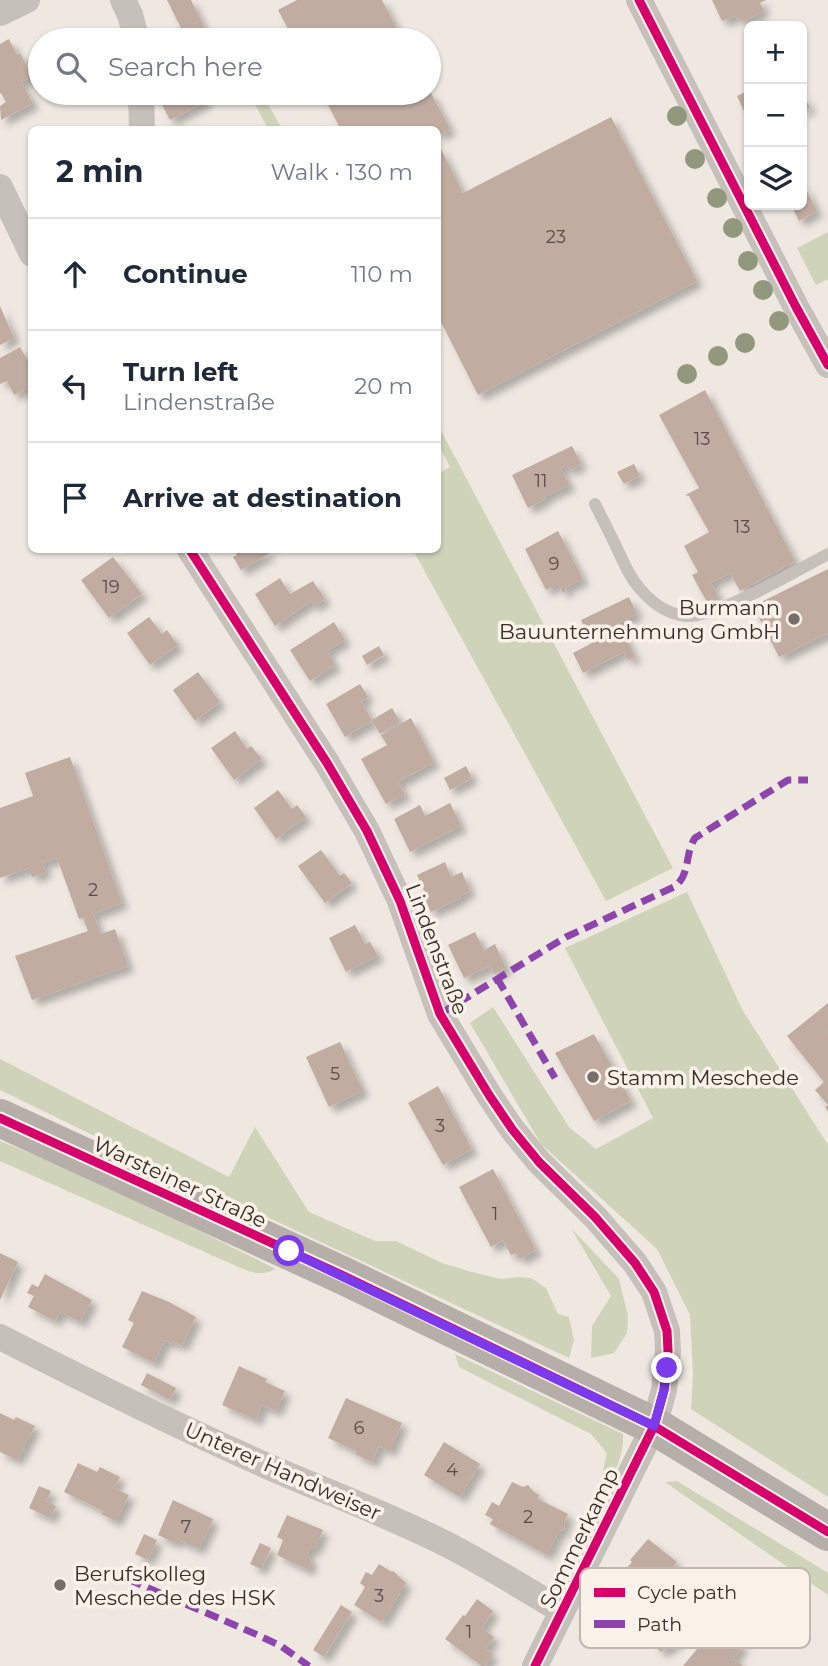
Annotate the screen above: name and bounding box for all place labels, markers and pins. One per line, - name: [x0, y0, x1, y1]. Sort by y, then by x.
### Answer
- place label: Burmann Bauunternehmung GmbH: [499, 595, 780, 644]
- marker: Burmann Bauunternehmung GmbH: [786, 611, 802, 627]
- place label: Stamm Meschede: [607, 1065, 799, 1090]
- marker: Stamm Meschede: [585, 1069, 601, 1085]
- place label: Berufskolleg Meschede des HSK: [74, 1561, 276, 1610]
- marker: Berufskolleg Meschede des HSK: [52, 1577, 68, 1593]

